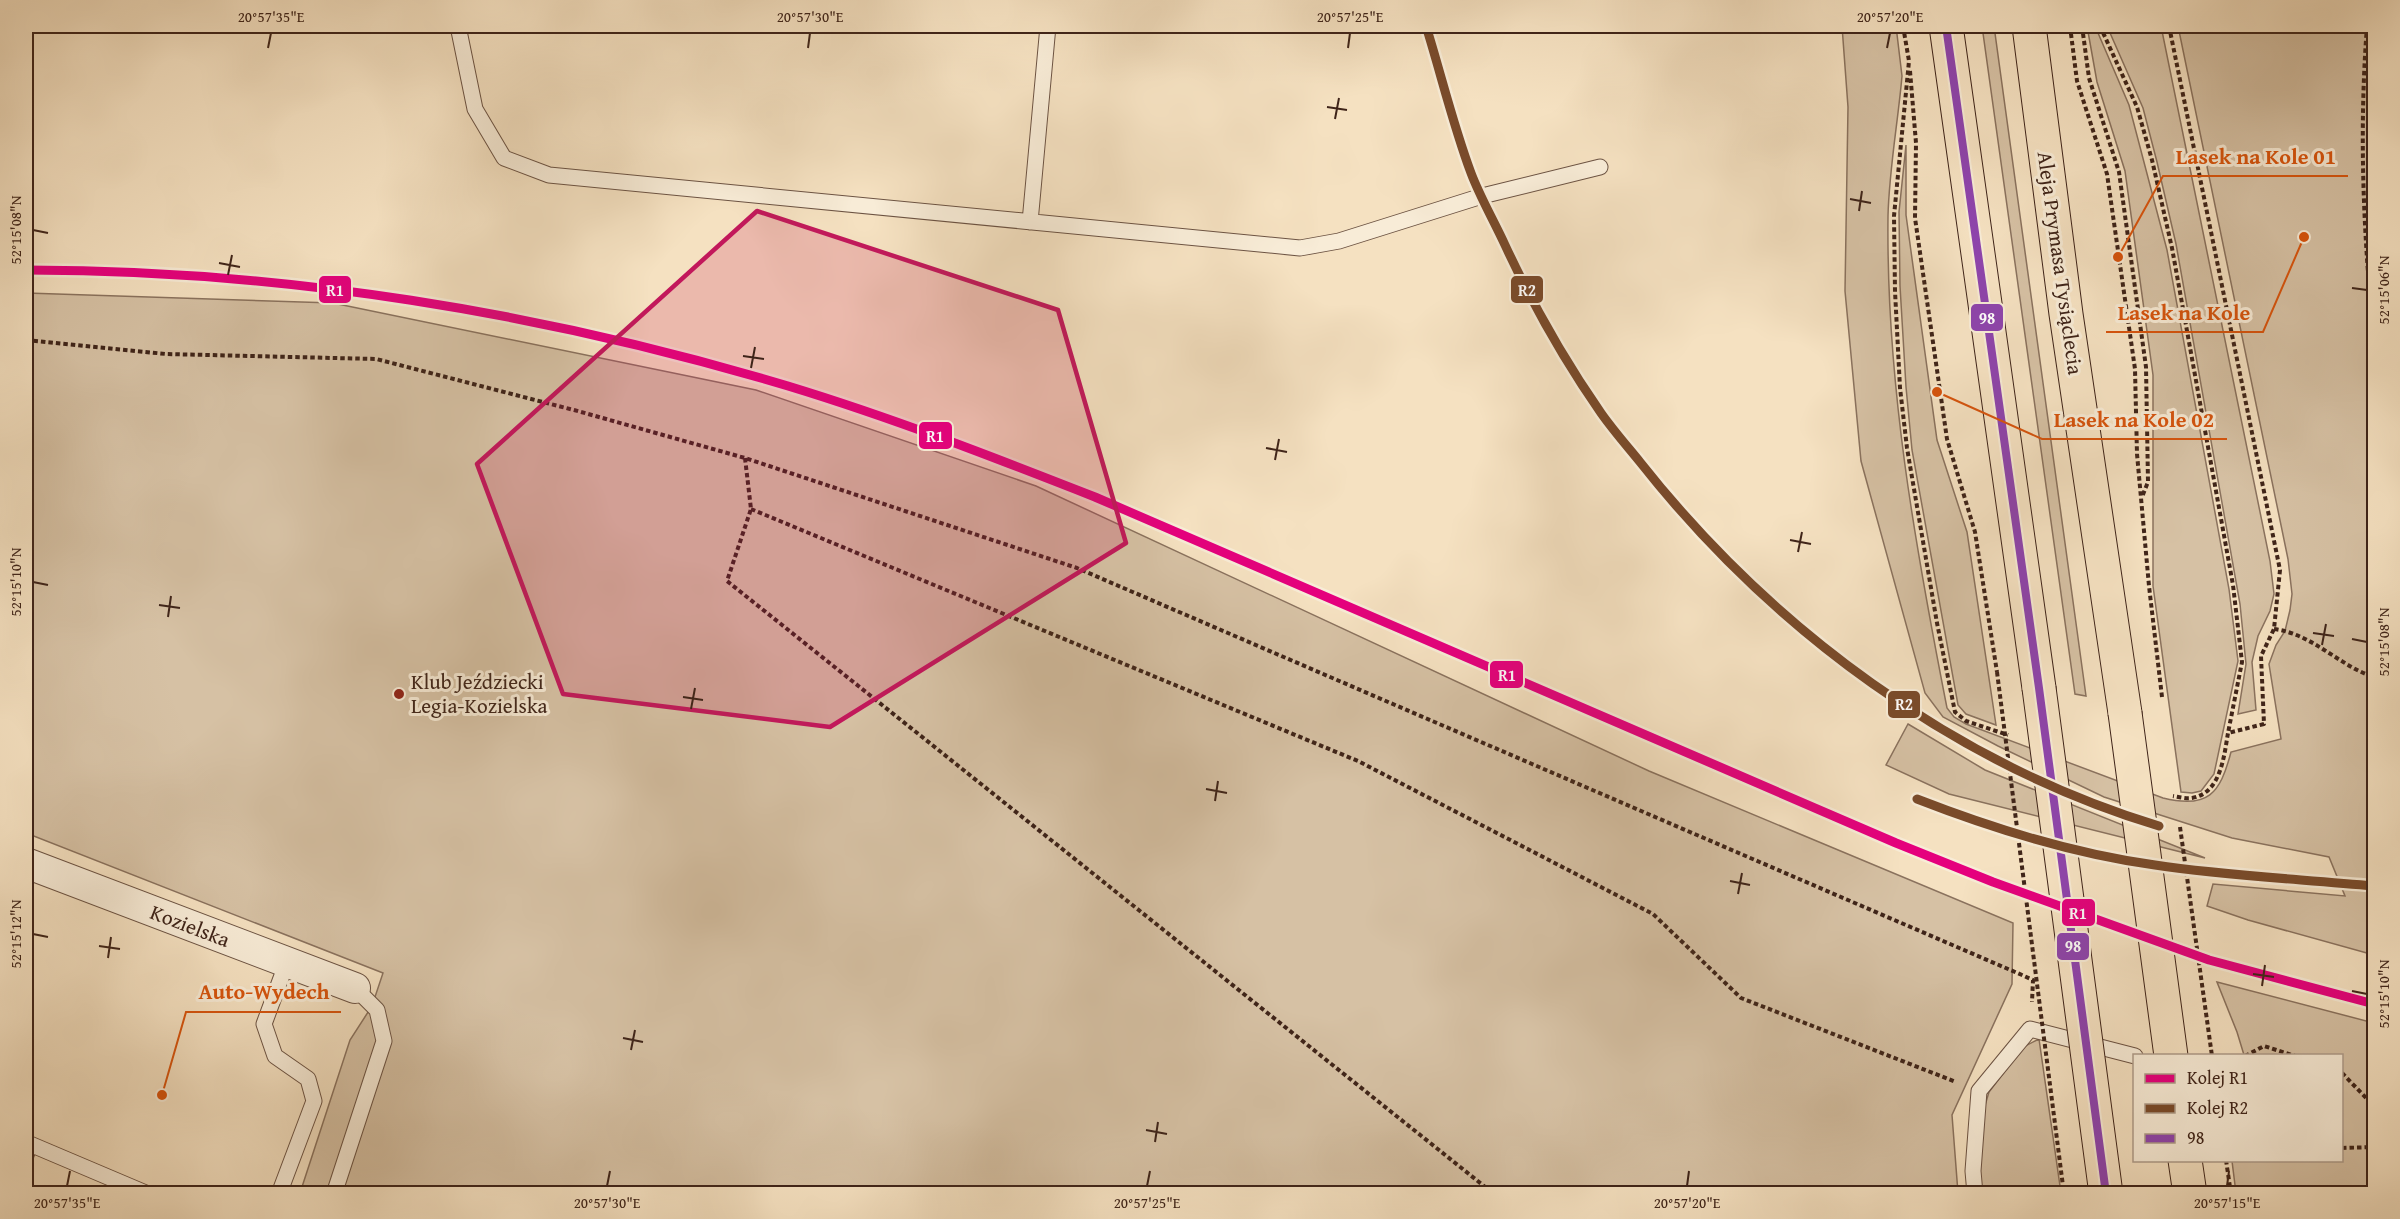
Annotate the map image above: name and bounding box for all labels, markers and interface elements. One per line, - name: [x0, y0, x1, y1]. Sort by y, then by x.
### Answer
- text: 20°57'35"E: [238, 6, 305, 27]
- text: 20°57'30"E: [777, 6, 844, 27]
- text: 20°57'25"E: [1317, 6, 1384, 27]
- text: 20°57'20"E: [1857, 6, 1924, 27]
- callout: Lasek na Kole 01: [2163, 136, 2348, 176]
- text: Lasek na Kole 01: [2176, 140, 2336, 172]
- street label: Aleja Prymasa Tysiąclecia: [2029, 149, 2092, 377]
- text: 52°15'08"N: [5, 195, 26, 264]
- text: 52°15'06"N: [2373, 255, 2394, 324]
- line badge: R1: [318, 275, 352, 304]
- line badge: R2: [1510, 275, 1544, 304]
- text: R1: [326, 278, 344, 302]
- text: R2: [1518, 278, 1536, 302]
- callout: Lasek na Kole: [2106, 292, 2263, 332]
- text: Lasek na Kole: [2118, 296, 2251, 328]
- line badge: 98: [1970, 303, 2004, 332]
- text: 98: [1979, 306, 1995, 330]
- callout: Lasek na Kole 02: [2042, 399, 2227, 439]
- text: Lasek na Kole 02: [2054, 403, 2214, 435]
- line badge: R1: [918, 421, 953, 450]
- text: R1: [926, 424, 944, 448]
- text: 52°15'10"N: [5, 547, 26, 616]
- text: 52°15'08"N: [2373, 607, 2394, 676]
- line badge: R1: [1489, 660, 1524, 689]
- text: R1: [1498, 663, 1516, 687]
- place label: Klub Jeździecki Legia-Kozielska: [411, 666, 548, 721]
- marker: Klub Jeździecki Legia-Kozielska: [392, 687, 406, 701]
- line badge: R2: [1887, 690, 1921, 719]
- text: R2: [1895, 692, 1913, 716]
- street label: Kozielska: [146, 896, 234, 955]
- line badge: R1: [2061, 898, 2096, 927]
- text: 52°15'12"N: [5, 899, 26, 968]
- text: R1: [2069, 901, 2087, 925]
- line badge: 98: [2056, 932, 2090, 961]
- text: 98: [2065, 934, 2081, 958]
- text: 52°15'10"N: [2373, 959, 2394, 1028]
- callout: Auto-Wydech: [186, 972, 341, 1012]
- text: Auto-Wydech: [199, 975, 329, 1007]
- legend: [2133, 1054, 2343, 1162]
- text: Kolej R1: [2187, 1064, 2248, 1091]
- text: Kolej R2: [2187, 1094, 2248, 1121]
- text: 98: [2187, 1124, 2204, 1151]
- text: 20°57'35"E: [34, 1192, 101, 1213]
- text: 20°57'30"E: [574, 1192, 641, 1213]
- text: 20°57'25"E: [1114, 1192, 1181, 1213]
- text: 20°57'20"E: [1654, 1192, 1721, 1213]
- text: 20°57'15"E: [2194, 1192, 2261, 1213]

